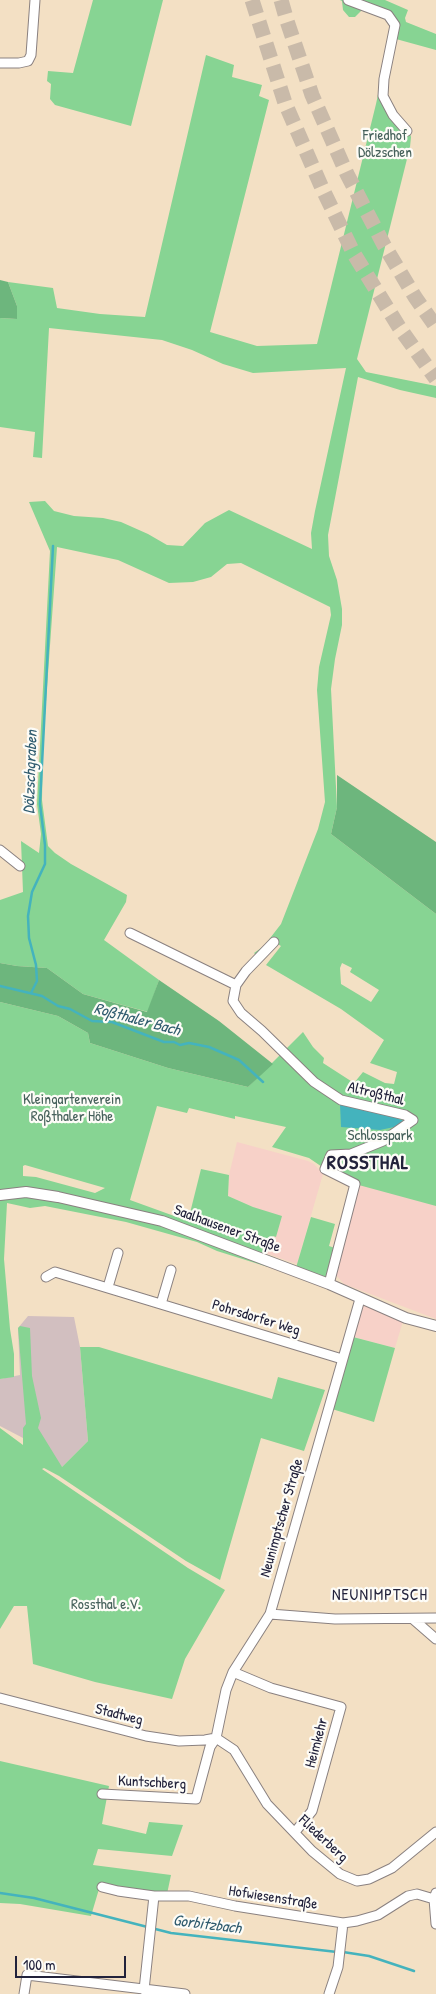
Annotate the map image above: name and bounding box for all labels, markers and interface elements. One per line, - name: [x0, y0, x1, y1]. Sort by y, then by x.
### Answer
- park label: Friedhof Dölzschen: [358, 127, 412, 162]
- water label: Dölzschgraben: [20, 730, 42, 814]
- water label: Roßthaler Bach: [92, 999, 182, 1041]
- street label: Altroßthal: [346, 1078, 406, 1110]
- park label: Kleingartenverein Roßthaler Höhe: [23, 1091, 121, 1126]
- park label: Schlosspark: [348, 1127, 412, 1145]
- district label: ROSSTHAL: [326, 1152, 410, 1176]
- street label: Saalhausener Straße: [171, 1201, 283, 1257]
- street label: Pohrsdorfer Weg: [210, 1296, 302, 1340]
- street label: Neunimptscher Straße: [256, 1457, 308, 1579]
- district label: NEUNIMPTSCH: [331, 1586, 429, 1606]
- park label: Rossthal e.V.: [71, 1596, 141, 1614]
- street label: Stadtweg: [93, 1700, 145, 1730]
- street label: Heimkehr: [302, 1716, 332, 1770]
- street label: Kuntschberg: [117, 1772, 187, 1794]
- street label: Fliederberg: [295, 1812, 351, 1866]
- street label: Hofwiesenstraße: [227, 1882, 319, 1914]
- water label: Gorbitzbach: [172, 1911, 242, 1939]
- scale bar: [18, 1946, 129, 1978]
- text: 100 m: [23, 1954, 56, 1975]

